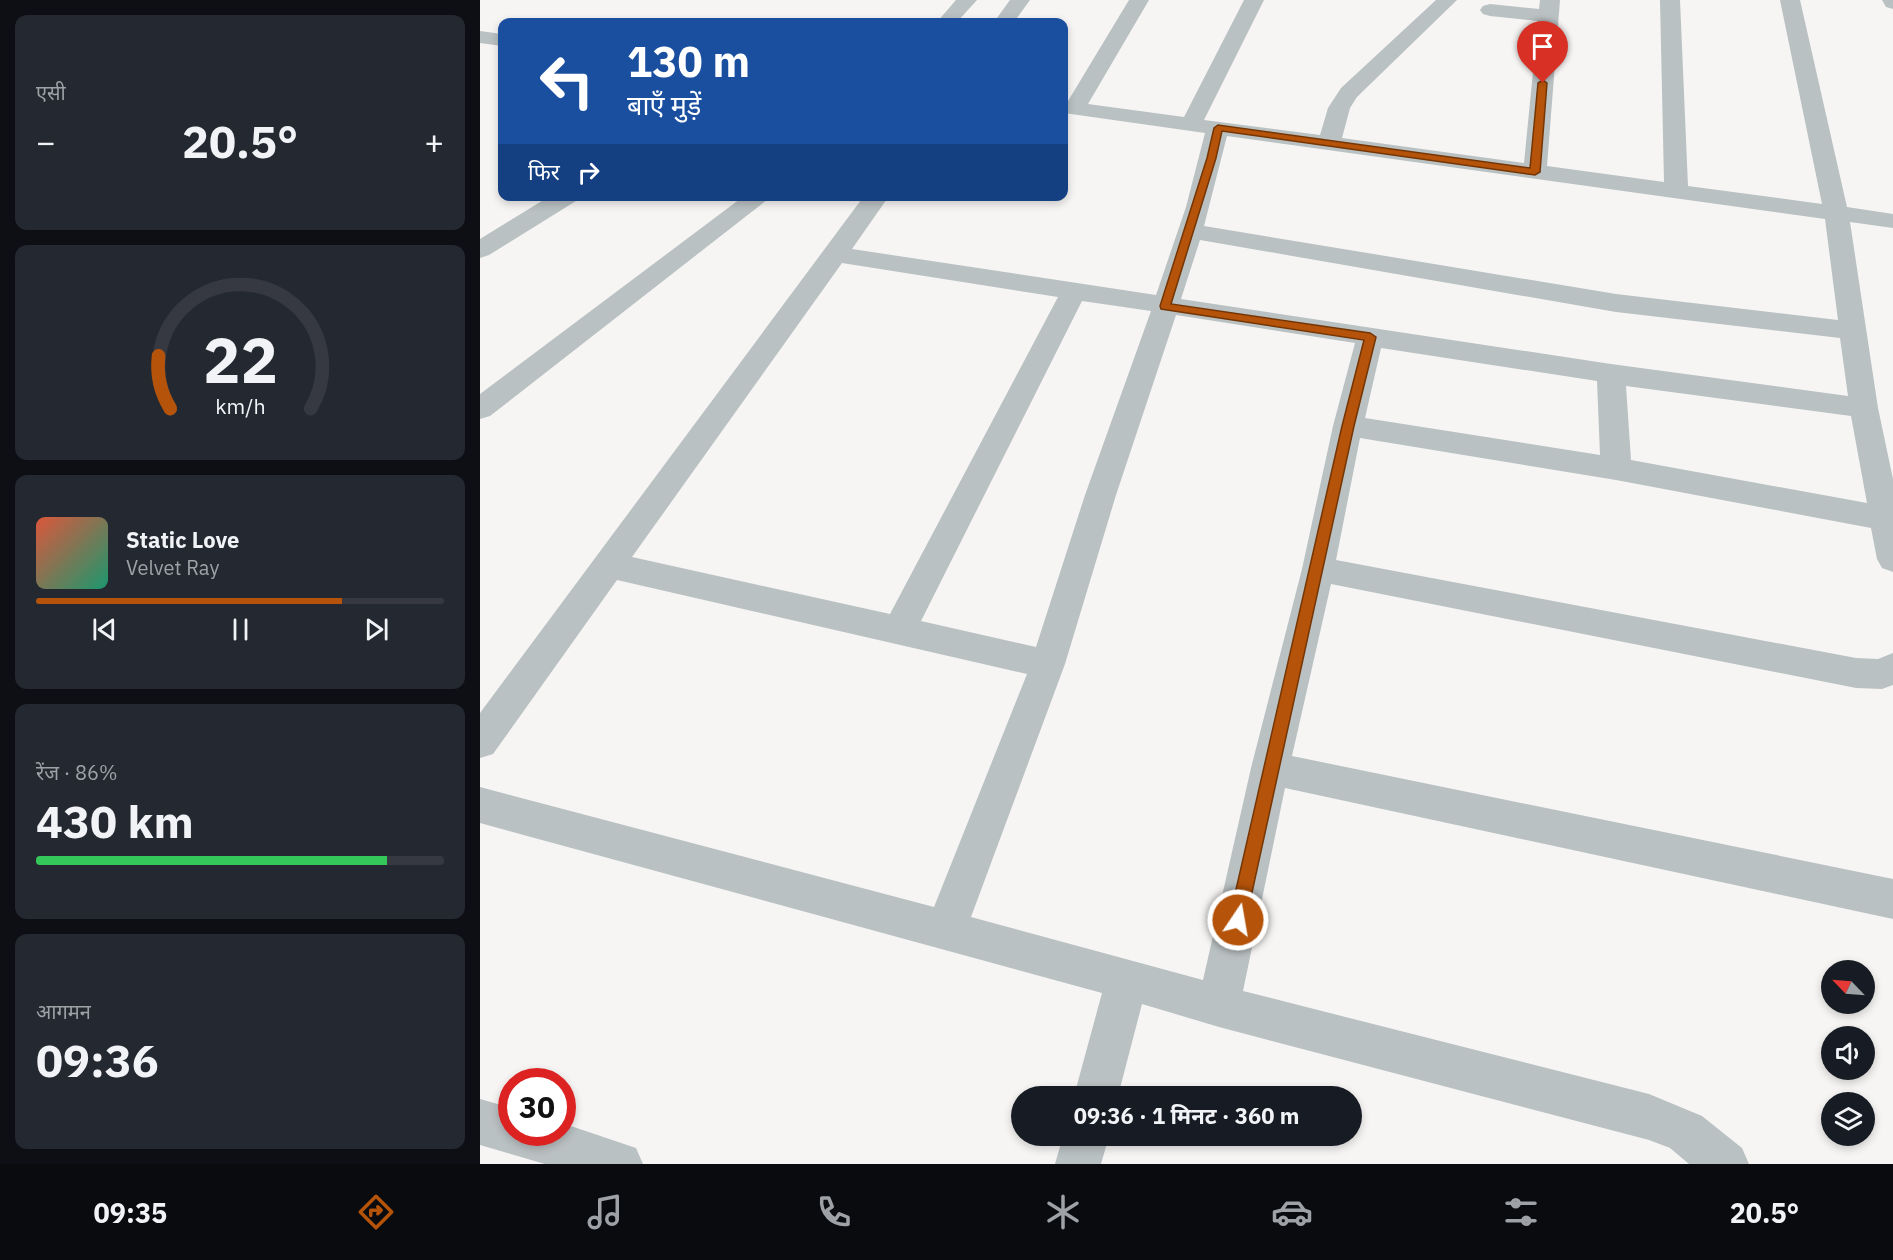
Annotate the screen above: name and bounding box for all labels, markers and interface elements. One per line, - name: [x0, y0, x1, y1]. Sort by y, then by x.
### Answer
- pin: [1517, 21, 1568, 83]
- icon: arrive: [1526, 30, 1559, 63]
- text: 130 m: [627, 34, 750, 89]
- icon: left: [528, 42, 606, 120]
- text: एसी: [36, 79, 66, 106]
- text: बाएँ मुड़ें: [627, 87, 701, 122]
- text: 20.5°: [182, 112, 298, 170]
- text: −: [36, 120, 56, 163]
- text: +: [424, 120, 444, 163]
- icon: right: [572, 156, 605, 189]
- text: फिर: [528, 157, 560, 186]
- text: 22: [203, 319, 277, 400]
- text: km/h: [215, 393, 265, 421]
- text: Static Love: [126, 525, 239, 554]
- text: Velvet Ray: [126, 554, 219, 581]
- icon: previous: [88, 613, 121, 646]
- icon: pause: [224, 613, 257, 646]
- icon: next: [360, 613, 393, 646]
- text: रेंज · 86%: [36, 759, 118, 786]
- text: 430 km: [36, 792, 194, 850]
- position arrow: [1206, 888, 1270, 952]
- north arrow: [1821, 960, 1875, 1014]
- map controls: [1821, 960, 1875, 1146]
- text: आगमन: [36, 998, 91, 1025]
- button: sound: [1821, 1026, 1875, 1080]
- text: 09:36: [36, 1031, 159, 1089]
- speed limit sign: 30: [498, 1068, 576, 1146]
- button: layers: [1821, 1092, 1875, 1146]
- text: 09:36 · 1 मिनट · 360 m: [1074, 1101, 1299, 1130]
- icon: directions: [355, 1191, 397, 1233]
- icon: music: [584, 1191, 626, 1233]
- icon: phone: [813, 1191, 855, 1233]
- icon: climate: [1042, 1191, 1084, 1233]
- icon: car: [1271, 1191, 1313, 1233]
- icon: filters: [1500, 1191, 1542, 1233]
- text: 09:35: [94, 1195, 167, 1230]
- text: 20.5°: [1730, 1195, 1799, 1230]

